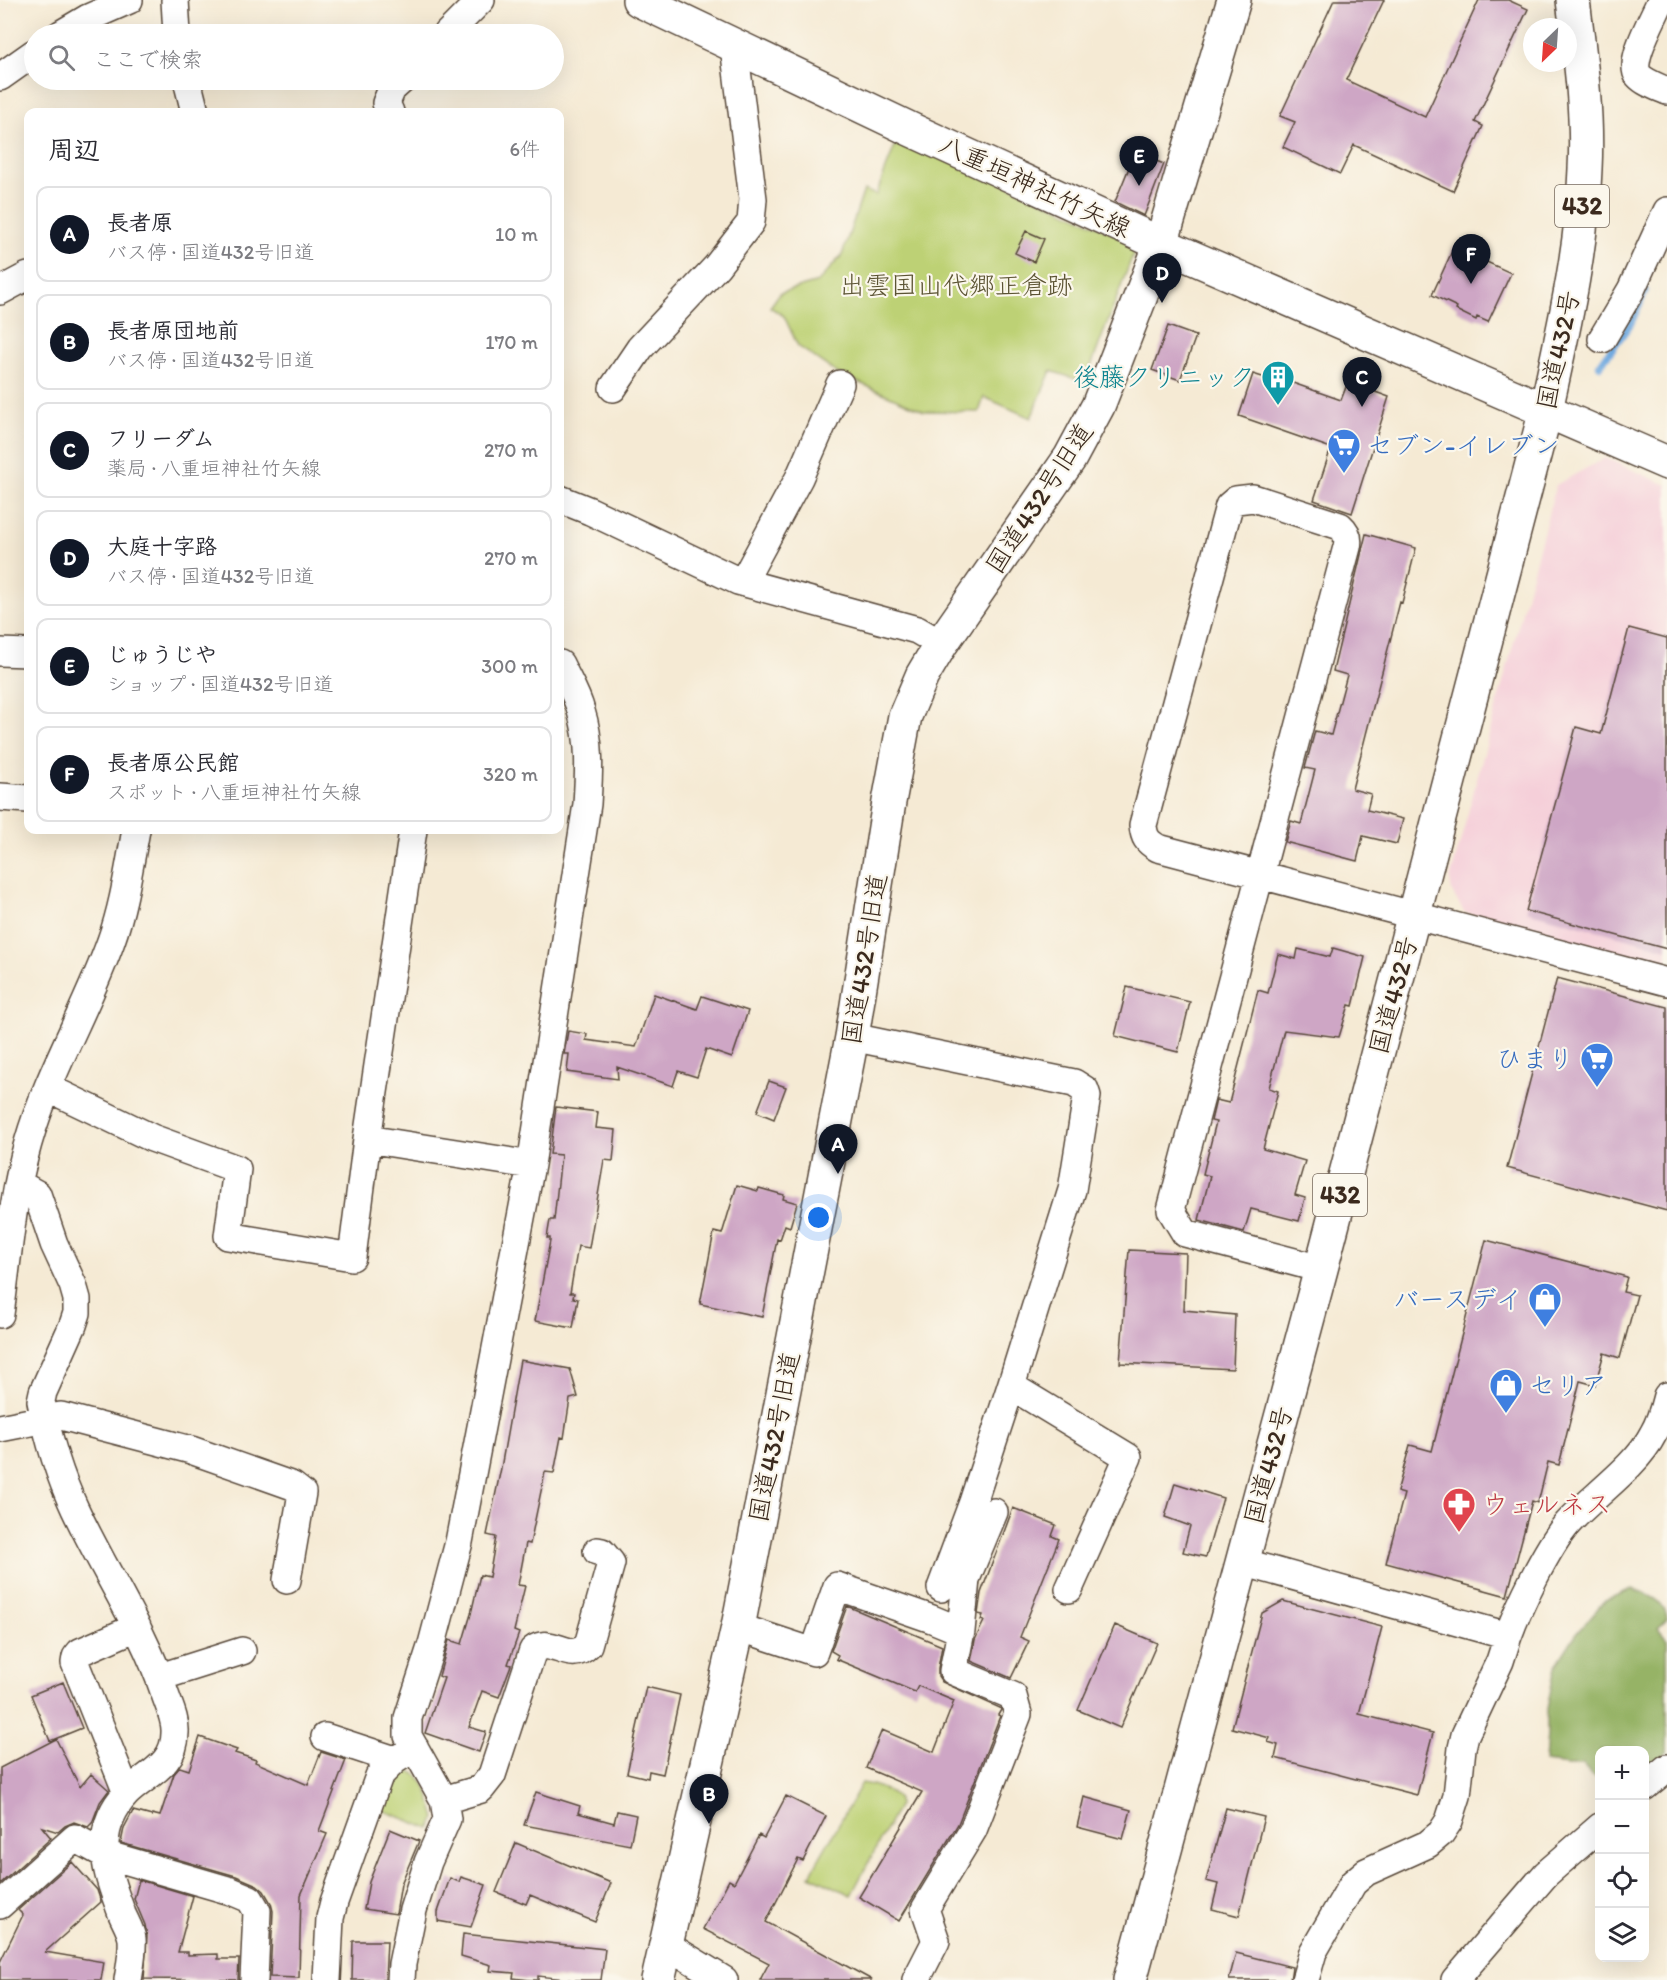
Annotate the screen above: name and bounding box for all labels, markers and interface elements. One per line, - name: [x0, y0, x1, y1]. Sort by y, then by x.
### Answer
- north arrow: [1523, 18, 1577, 72]
- search box: [24, 24, 564, 90]
- icon: search: [45, 41, 78, 74]
- text: ここで検索: [93, 46, 203, 73]
- street label: 八重垣神社竹矢線: [934, 128, 1136, 244]
- text: 周辺: [48, 134, 100, 166]
- pin: E: [1120, 136, 1158, 186]
- text: 6件: [509, 137, 540, 161]
- road number: 432: [1555, 185, 1609, 227]
- text: 長者原: [107, 209, 173, 236]
- text: A: [63, 222, 76, 246]
- text: 10 m: [495, 222, 538, 246]
- pin: F: [1452, 234, 1490, 284]
- text: バス停 · 国道432号旧道: [107, 240, 314, 264]
- pin: D: [1142, 254, 1182, 303]
- park label: 出雲国山代郷正倉跡: [839, 269, 1073, 301]
- street label: 国道432号: [1530, 287, 1586, 413]
- text: 長者原団地前: [107, 317, 239, 344]
- text: B: [63, 330, 76, 354]
- text: 170 m: [485, 330, 538, 354]
- text: バス停 · 国道432号旧道: [107, 348, 314, 372]
- pin: C: [1342, 358, 1382, 407]
- building icon: 後藤クリニック: [1260, 359, 1296, 406]
- place label: 後藤クリニック: [1073, 361, 1255, 393]
- street label: 国道432号旧道: [978, 417, 1100, 579]
- text: フリーダム: [107, 425, 215, 452]
- supermarket icon: セブン-イレブン: [1326, 427, 1362, 474]
- place label: セブン-イレブン: [1367, 429, 1559, 461]
- text: C: [63, 438, 76, 462]
- text: 270 m: [484, 438, 538, 462]
- text: 薬局 · 八重垣神社竹矢線: [107, 456, 321, 480]
- text: 大庭十字路: [107, 533, 217, 560]
- text: D: [63, 546, 76, 570]
- text: 270 m: [484, 546, 538, 570]
- text: バス停 · 国道432号旧道: [107, 564, 314, 588]
- text: じゅうじや: [107, 641, 217, 668]
- text: E: [64, 654, 75, 678]
- text: 300 m: [481, 654, 538, 678]
- text: ショップ · 国道432号旧道: [107, 672, 333, 696]
- text: 長者原公民館: [107, 749, 239, 776]
- text: F: [64, 762, 75, 786]
- text: 320 m: [483, 762, 538, 786]
- text: スポット · 八重垣神社竹矢線: [107, 780, 361, 804]
- street label: 国道432号旧道: [835, 871, 893, 1047]
- street label: 国道432号: [1362, 932, 1424, 1058]
- supermarket icon: ひまり: [1579, 1041, 1615, 1088]
- place label: ひまり: [1496, 1043, 1574, 1075]
- pin: A: [818, 1124, 858, 1174]
- road number: 432: [1313, 1174, 1367, 1216]
- your location: [804, 1203, 833, 1232]
- shop icon: バースデイ: [1527, 1281, 1563, 1328]
- place label: バースデイ: [1393, 1283, 1522, 1315]
- street label: 国道432号旧道: [742, 1349, 806, 1525]
- shop icon: セリア: [1488, 1367, 1524, 1414]
- place label: セリア: [1529, 1369, 1607, 1401]
- street label: 国道432号: [1237, 1402, 1299, 1528]
- pharmacy icon: ウェルネス: [1441, 1486, 1477, 1533]
- place label: ウェルネス: [1482, 1488, 1611, 1520]
- map controls: [1595, 1746, 1649, 1962]
- button: +: [1595, 1746, 1649, 1800]
- pin: B: [690, 1774, 728, 1824]
- button: −: [1595, 1800, 1649, 1854]
- button: locate: [1595, 1854, 1649, 1908]
- button: layers: [1595, 1908, 1649, 1962]

